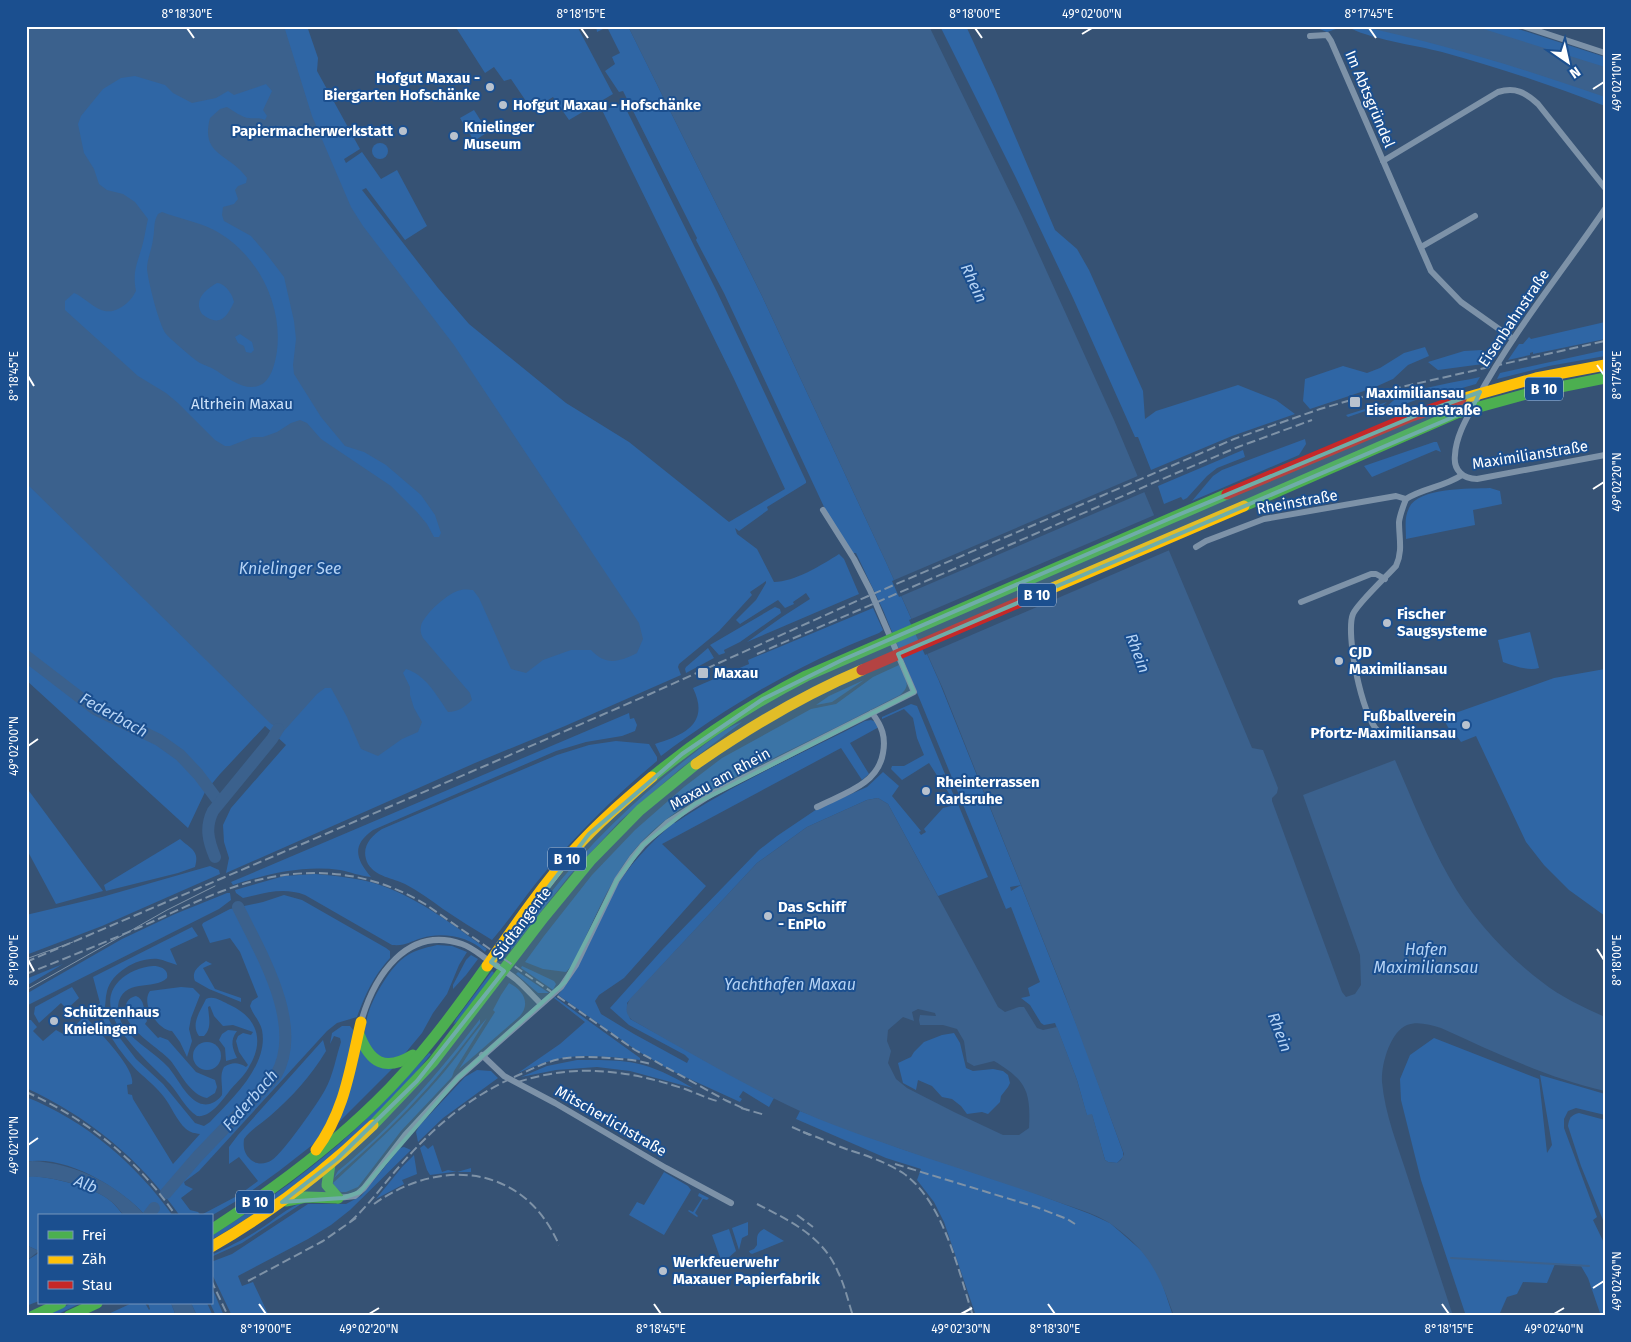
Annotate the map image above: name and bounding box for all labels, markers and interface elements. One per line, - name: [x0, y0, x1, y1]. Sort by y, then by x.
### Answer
- text: 8°18'30"E: [162, 7, 212, 21]
- text: 8°18'15"E: [556, 7, 606, 21]
- text: 8°18'00"E: [949, 7, 1001, 21]
- text: 49°02'00"N: [1062, 7, 1122, 21]
- text: 8°17'45"E: [1345, 7, 1393, 21]
- north arrow: [1544, 38, 1594, 88]
- street label: Im Abtsgründel: [1341, 48, 1399, 151]
- text: 49°02'10"N: [1610, 53, 1624, 111]
- text: N: [1566, 63, 1584, 82]
- place label: Hofgut Maxau - Biergarten Hofschänke: [324, 69, 480, 104]
- marker: Hofgut Maxau - Biergarten Hofschänke: [484, 81, 496, 93]
- place label: Hofgut Maxau - Hofschänke: [513, 96, 701, 114]
- marker: Hofgut Maxau - Hofschänke: [497, 99, 509, 111]
- place label: Knielinger Museum: [464, 118, 535, 153]
- place label: Papiermacherwerkstatt: [232, 122, 393, 140]
- marker: Papiermacherwerkstatt: [397, 125, 409, 137]
- marker: Knielinger Museum: [448, 130, 460, 142]
- water label: Rhein: [957, 260, 991, 306]
- street label: Eisenbahnstraße: [1475, 266, 1553, 370]
- text: 8°18'45"E: [7, 351, 21, 401]
- text: 8°17'45"E: [1610, 351, 1624, 399]
- road number: B 10: [1525, 378, 1563, 400]
- place label: Maximiliansau Eisenbahnstraße: [1366, 384, 1481, 419]
- park label: Altrhein Maxau: [191, 395, 293, 413]
- marker: Maximiliansau Eisenbahnstraße: [1348, 395, 1362, 409]
- street label: Maximilianstraße: [1471, 437, 1589, 473]
- text: 49°02'20"N: [1610, 452, 1624, 512]
- street label: Rheinstraße: [1255, 486, 1339, 518]
- water label: Knielinger See: [239, 559, 341, 578]
- road number: B 10: [1018, 584, 1056, 606]
- place label: Fischer Saugsysteme: [1397, 605, 1487, 640]
- marker: Fischer Saugsysteme: [1381, 617, 1393, 629]
- water label: Rhein: [1122, 631, 1154, 675]
- place label: CJD Maximiliansau: [1349, 643, 1447, 678]
- marker: CJD Maximiliansau: [1333, 655, 1345, 667]
- place label: Maxau: [714, 664, 758, 682]
- marker: Maxau: [696, 666, 710, 680]
- water label: Federbach: [77, 689, 151, 741]
- place label: Fußballverein Pfortz-Maximiliansau: [1311, 707, 1456, 742]
- text: 49°02'00"N: [7, 716, 21, 776]
- marker: Fußballverein Pfortz-Maximiliansau: [1460, 719, 1472, 731]
- street label: Maxau am Rhein: [667, 744, 773, 814]
- place label: Rheinterrassen Karlsruhe: [936, 773, 1040, 808]
- marker: Rheinterrassen Karlsruhe: [920, 785, 932, 797]
- road number: B 10: [548, 848, 586, 871]
- street label: Südtangente: [489, 883, 555, 963]
- place label: Das Schiff - EnPlo: [778, 898, 847, 933]
- marker: Das Schiff - EnPlo: [762, 910, 774, 922]
- text: 8°19'00"E: [7, 934, 21, 986]
- text: 8°18'00"E: [1610, 934, 1624, 986]
- water label: Hafen Maximiliansau: [1374, 940, 1478, 977]
- water label: Yachthafen Maxau: [724, 975, 856, 994]
- place label: Schützenhaus Knielingen: [64, 1003, 159, 1038]
- water label: Rhein: [1264, 1010, 1296, 1054]
- marker: Schützenhaus Knielingen: [48, 1015, 60, 1027]
- water label: Federbach: [218, 1066, 282, 1134]
- street label: Mitscherlichstraße: [552, 1082, 670, 1160]
- text: 49°02'10"N: [7, 1116, 21, 1174]
- water label: Alb: [71, 1171, 100, 1197]
- road number: B 10: [236, 1190, 274, 1214]
- legend: [38, 1214, 212, 1304]
- text: Frei: [82, 1226, 107, 1244]
- text: Zäh: [82, 1250, 107, 1268]
- text: 49°02'40"N: [1610, 1251, 1624, 1311]
- place label: Werkfeuerwehr Maxauer Papierfabrik: [673, 1253, 820, 1288]
- marker: Werkfeuerwehr Maxauer Papierfabrik: [657, 1265, 669, 1277]
- text: Stau: [82, 1276, 112, 1294]
- text: 8°19'00"E: [240, 1322, 292, 1336]
- text: 49°02'20"N: [339, 1322, 399, 1336]
- text: 8°18'45"E: [636, 1322, 686, 1336]
- text: 49°02'30"N: [931, 1322, 991, 1336]
- text: 8°18'30"E: [1030, 1322, 1080, 1336]
- text: 8°18'15"E: [1424, 1322, 1474, 1336]
- text: 49°02'40"N: [1524, 1322, 1584, 1336]

